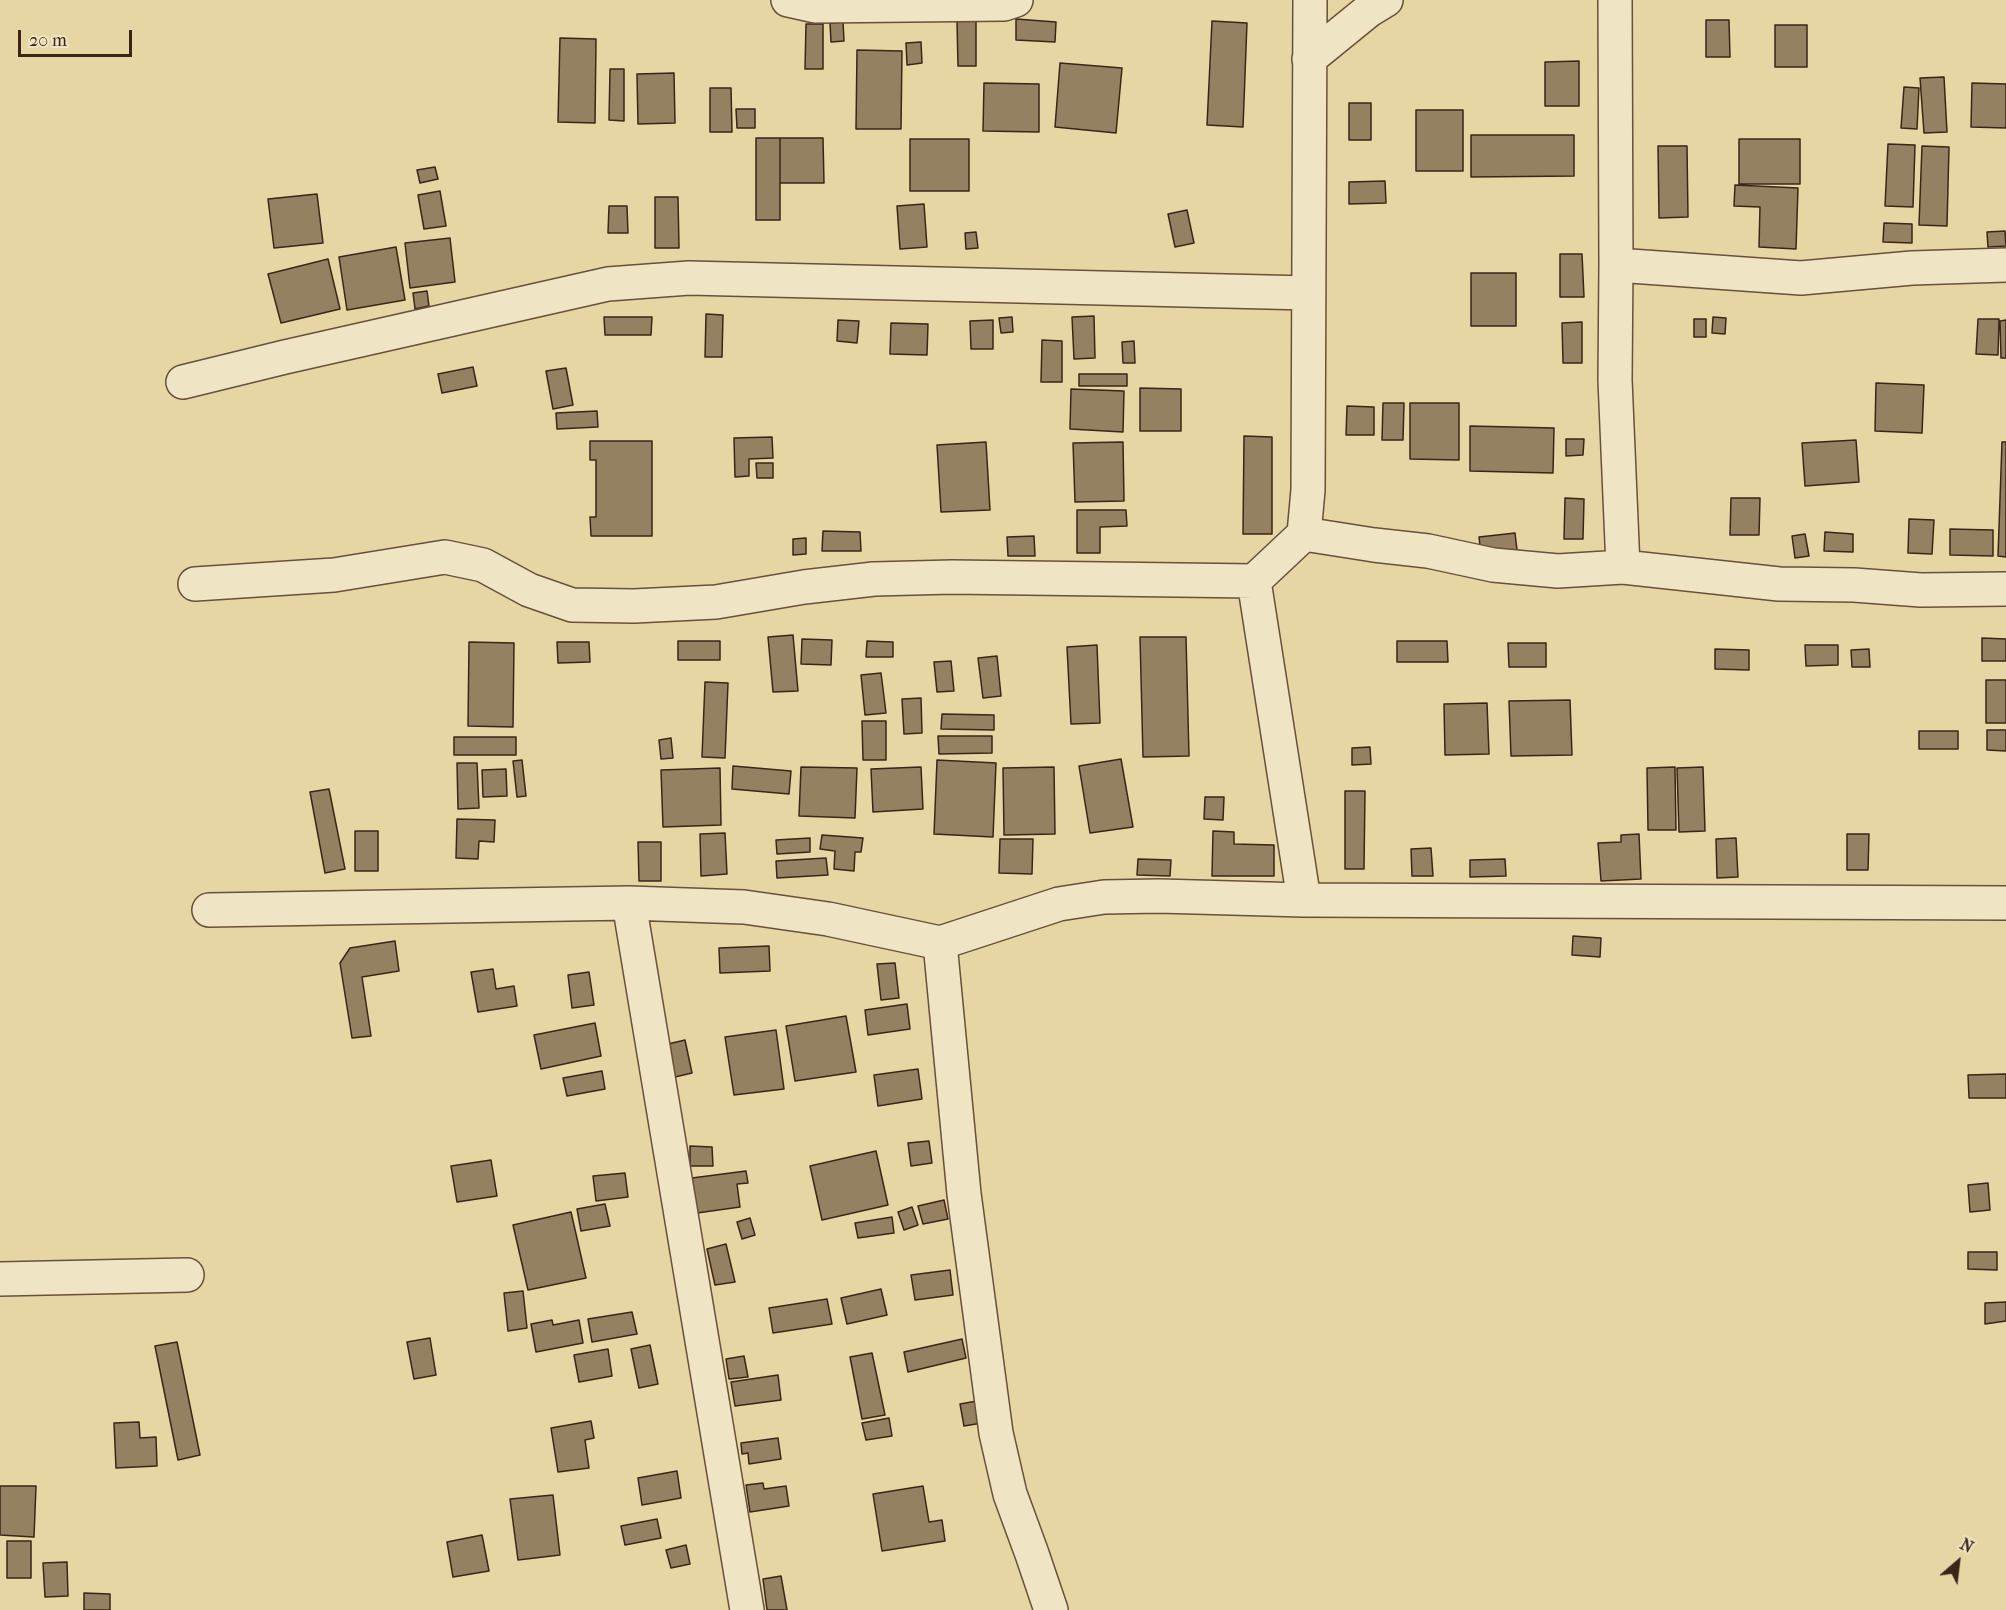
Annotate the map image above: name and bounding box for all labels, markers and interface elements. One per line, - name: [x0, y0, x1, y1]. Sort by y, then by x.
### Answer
- scale bar: [21, 18, 135, 56]
- text: 20 m: [29, 30, 67, 51]
- north arrow: [1928, 1532, 1988, 1592]
- text: N: [1957, 1534, 1976, 1557]

